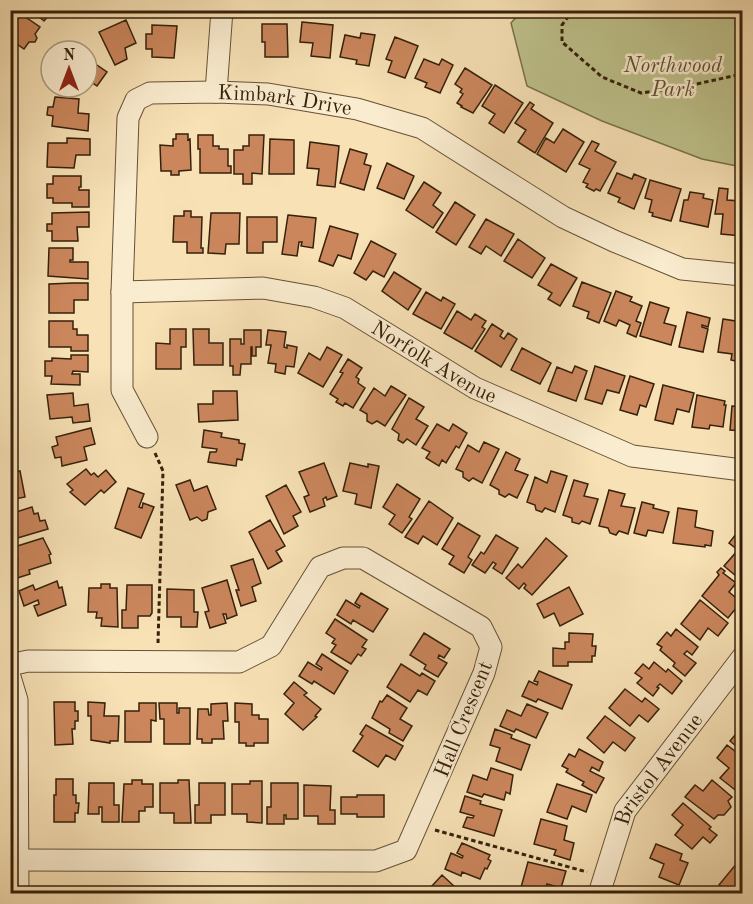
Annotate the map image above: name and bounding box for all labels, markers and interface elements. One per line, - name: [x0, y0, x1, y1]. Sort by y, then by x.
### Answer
- north arrow: [39, 39, 99, 99]
- text: N: [63, 48, 76, 64]
- park label: Northwood Park: [623, 56, 723, 101]
- street label: Kimbark Drive: [217, 83, 353, 120]
- street label: Norfolk Avenue: [367, 318, 499, 408]
- street label: Hall Crescent: [432, 659, 497, 781]
- street label: Bristol Avenue: [612, 710, 707, 828]

